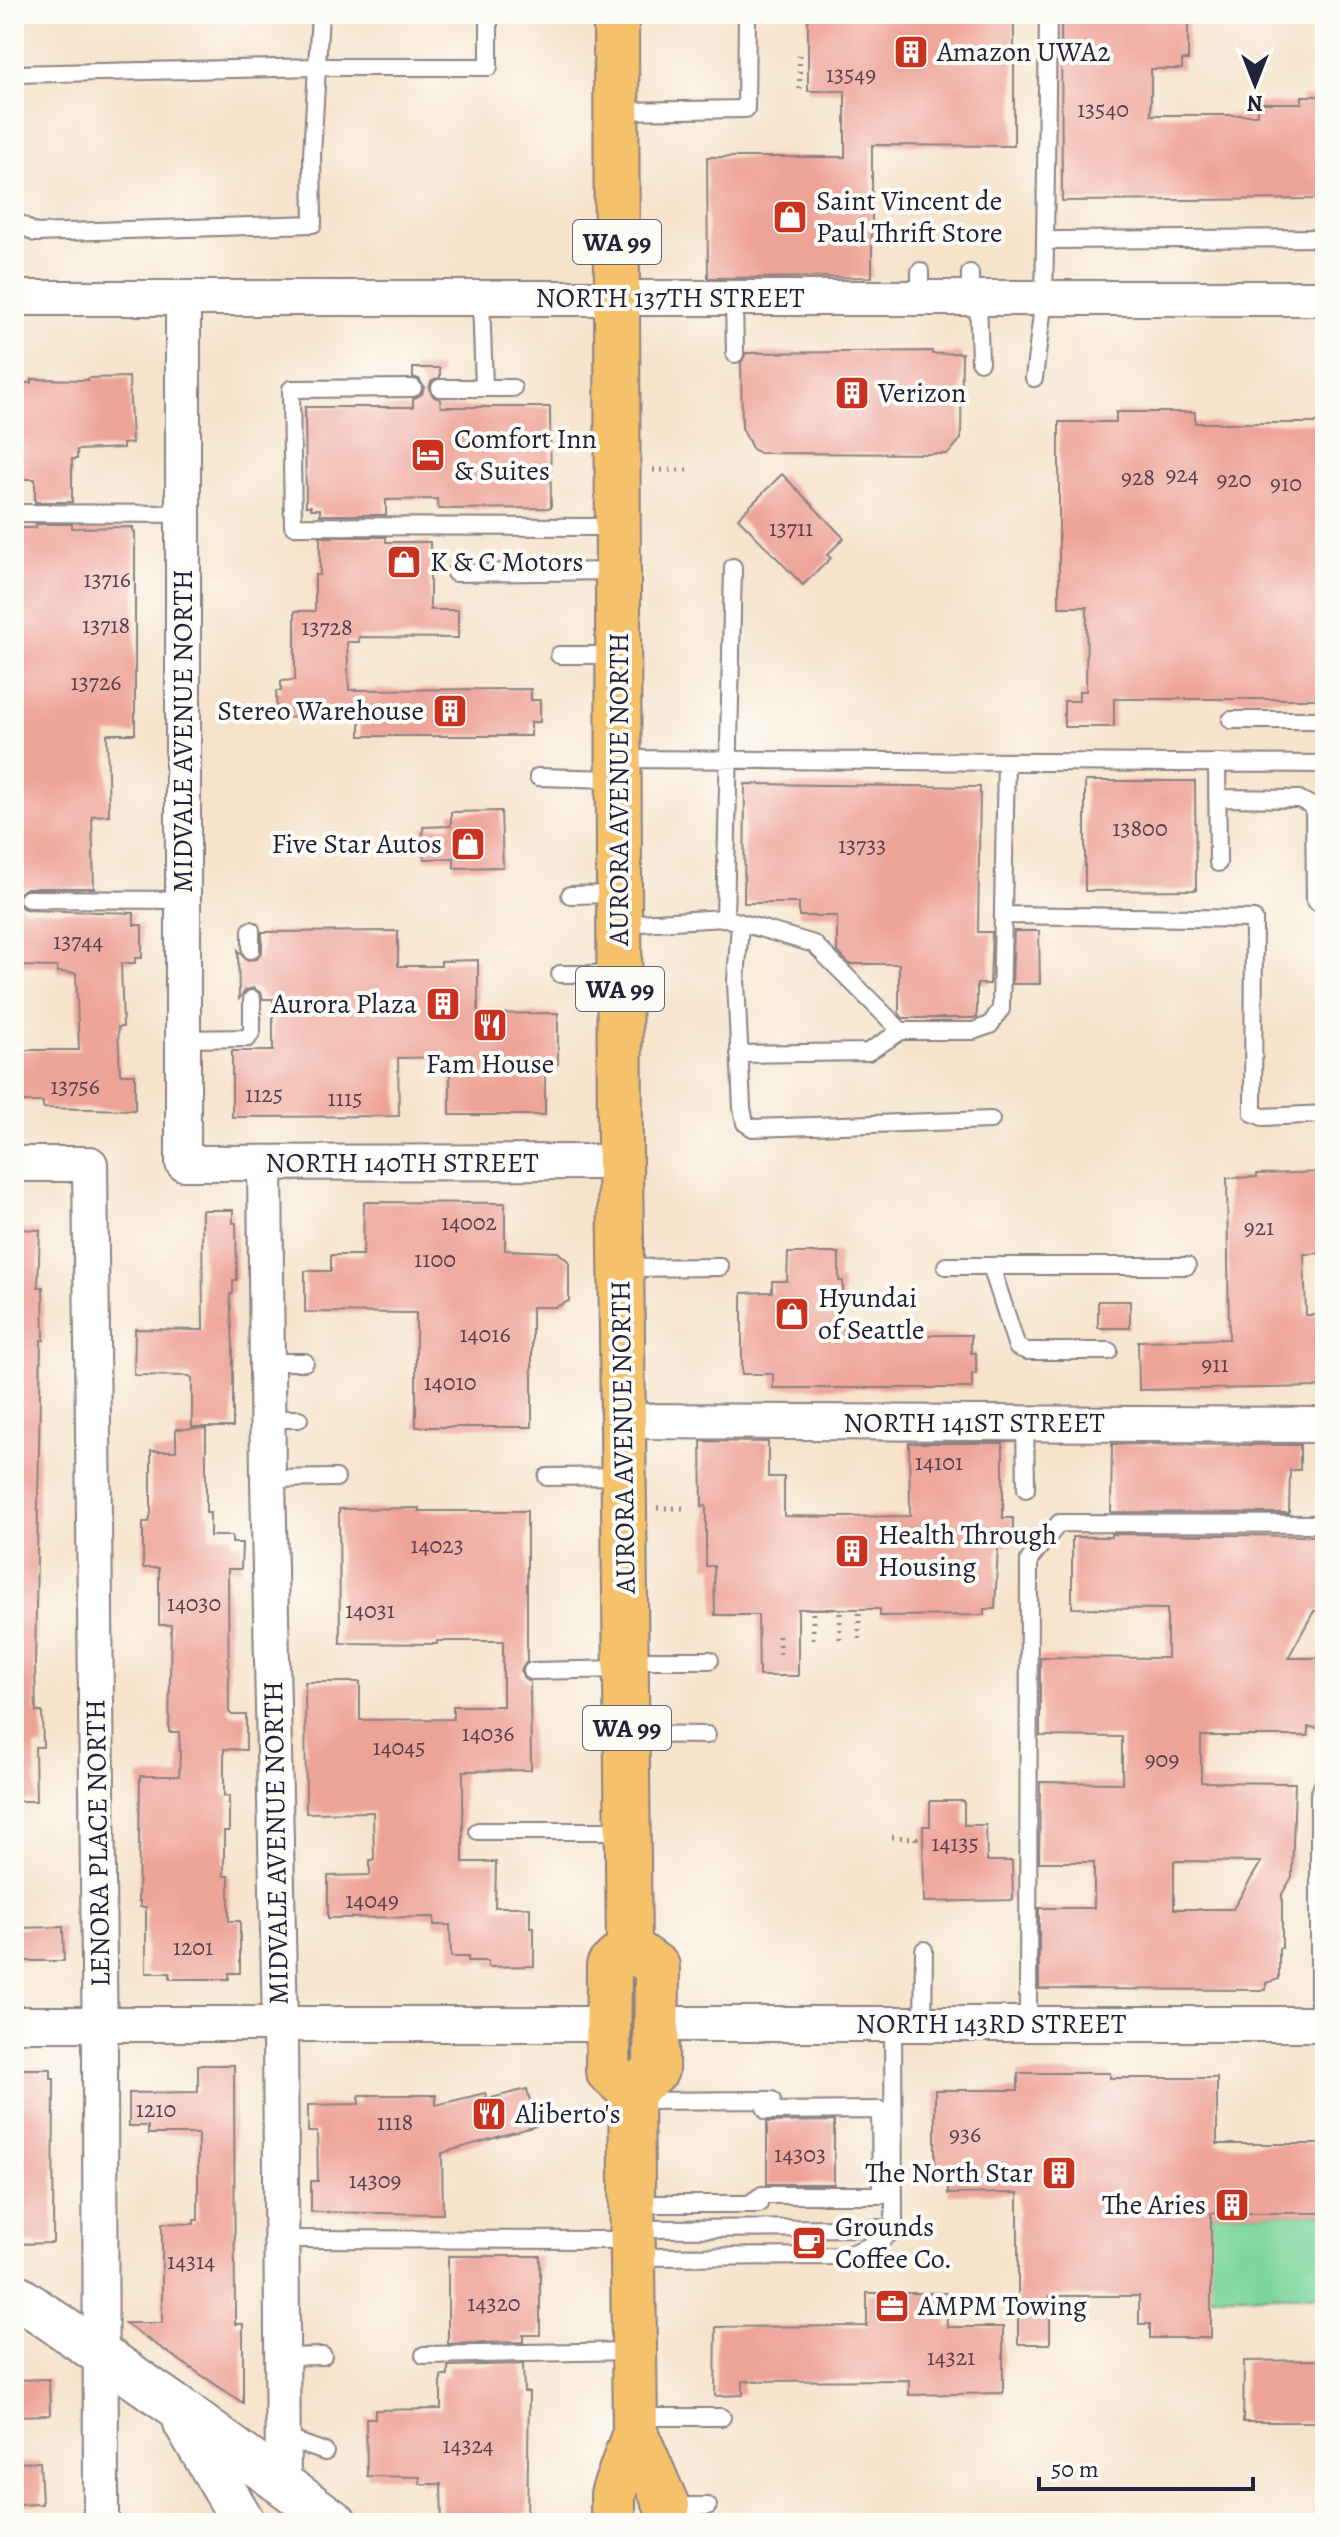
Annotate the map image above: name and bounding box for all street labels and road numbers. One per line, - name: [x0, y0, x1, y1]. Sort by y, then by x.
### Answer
- road number: WA 99: [573, 220, 661, 264]
- street label: NORTH 137TH STREET: [535, 279, 805, 317]
- street label: MIDVALE AVENUE NORTH: [164, 569, 202, 893]
- street label: AURORA AVENUE NORTH: [600, 632, 638, 947]
- road number: WA 99: [576, 967, 664, 1011]
- street label: NORTH 140TH STREET: [265, 1144, 539, 1182]
- street label: AURORA AVENUE NORTH: [601, 1280, 645, 1595]
- street label: NORTH 141ST STREET: [843, 1404, 1105, 1442]
- street label: MIDVALE AVENUE NORTH: [254, 1681, 298, 2005]
- street label: LENORA PLACE NORTH: [76, 1699, 120, 1987]
- road number: WA 99: [583, 1706, 671, 1750]
- street label: NORTH 143RD STREET: [856, 2005, 1126, 2043]

